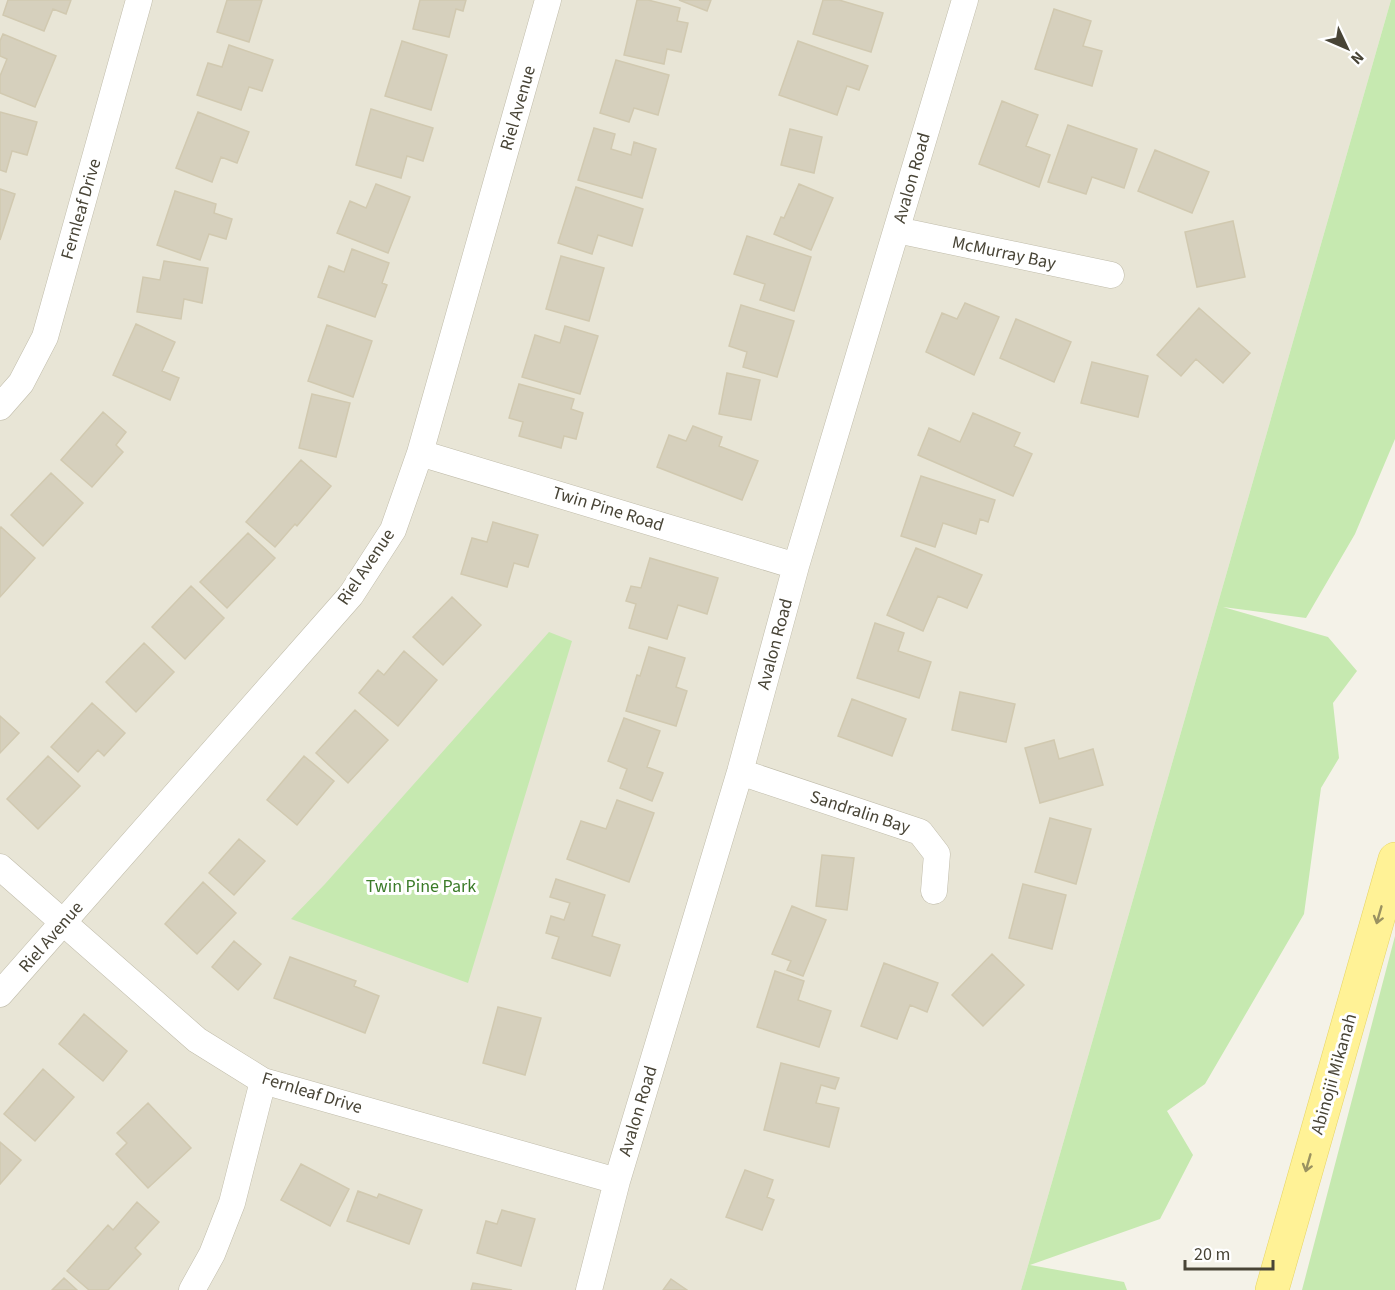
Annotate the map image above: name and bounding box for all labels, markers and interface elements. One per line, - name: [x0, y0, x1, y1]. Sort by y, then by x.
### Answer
- north arrow: [1317, 18, 1377, 78]
- text: N: [1345, 46, 1369, 69]
- street label: Riel Avenue: [494, 63, 542, 153]
- street label: Avalon Road: [887, 130, 937, 226]
- street label: Fernleaf Drive: [55, 156, 107, 262]
- street label: McMurray Bay: [950, 230, 1059, 276]
- street label: Twin Pine Road: [549, 480, 667, 538]
- street label: Riel Avenue: [331, 524, 401, 610]
- street label: Avalon Road: [751, 596, 799, 692]
- street label: Sandralin Bay: [807, 784, 914, 840]
- park label: Twin Pine Park: [366, 874, 476, 899]
- street label: Riel Avenue: [13, 896, 89, 978]
- one-way arrow: [1373, 905, 1384, 924]
- street label: Abinojii Mikanah: [1305, 1011, 1363, 1137]
- street label: Avalon Road: [612, 1063, 664, 1159]
- street label: Fernleaf Drive: [259, 1066, 365, 1120]
- one-way arrow: [1302, 1153, 1314, 1172]
- scale bar: [1185, 1233, 1274, 1271]
- text: 20 m: [1194, 1242, 1230, 1267]

